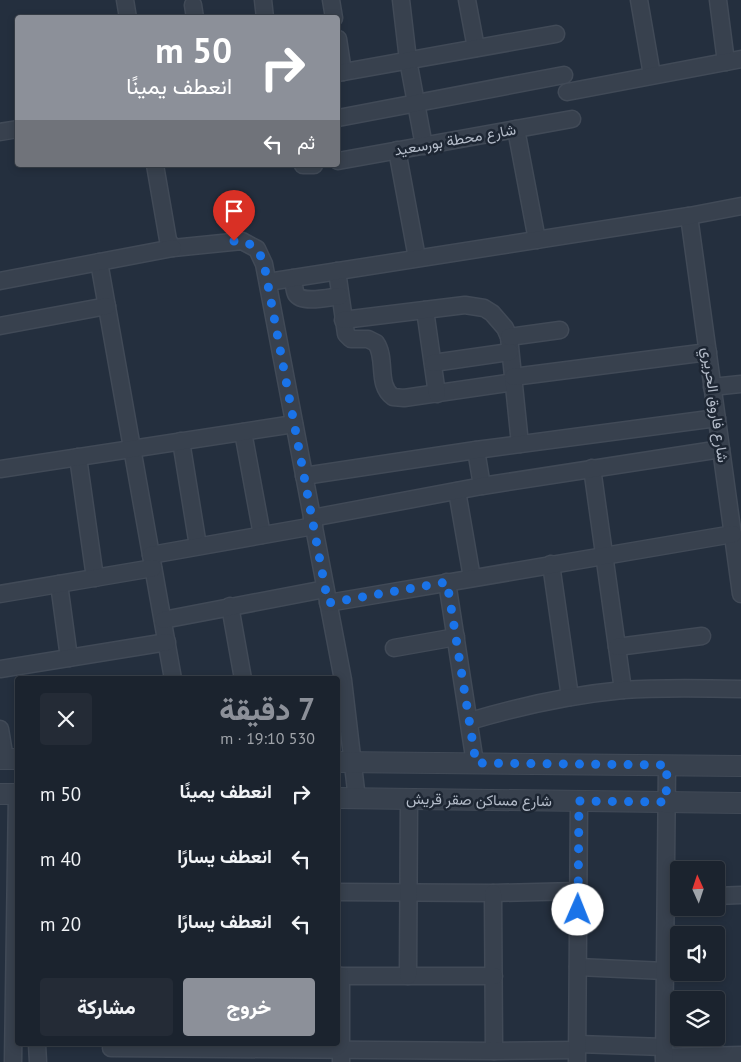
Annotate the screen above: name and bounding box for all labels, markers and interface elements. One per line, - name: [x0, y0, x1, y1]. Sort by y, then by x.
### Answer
- text: 50 m: [155, 27, 232, 73]
- icon: right: [250, 35, 315, 100]
- text: انعطف يمينًا: [126, 72, 232, 100]
- street label: شارع محطة بورسعيد: [393, 119, 518, 162]
- icon: left: [259, 130, 287, 158]
- text: ثم: [297, 130, 315, 154]
- pin: [213, 190, 255, 241]
- icon: arrive: [220, 197, 248, 225]
- street label: شارع فاروق الحريري: [694, 346, 733, 465]
- text: 7 دقيقة: [219, 689, 315, 728]
- button: close: [40, 693, 92, 745]
- text: 530 m · 19:10: [220, 728, 315, 748]
- text: انعطف يمينًا: [180, 779, 272, 803]
- icon: right: [287, 780, 315, 808]
- text: 50 m: [40, 782, 81, 806]
- street label: شارع مساكن صقر قريش: [406, 789, 552, 812]
- text: انعطف يسارًا: [177, 844, 272, 868]
- icon: left: [287, 845, 315, 873]
- text: 40 m: [40, 847, 81, 871]
- north arrow: [670, 861, 725, 916]
- map controls: [670, 861, 725, 1046]
- position arrow: [551, 883, 603, 935]
- text: انعطف يسارًا: [177, 909, 272, 933]
- icon: left: [287, 910, 315, 938]
- text: 20 m: [40, 912, 81, 936]
- button: sound: [670, 926, 725, 981]
- button: مشاركة: [40, 978, 173, 1036]
- button: خروج: [183, 978, 315, 1036]
- button: layers: [670, 991, 725, 1046]

